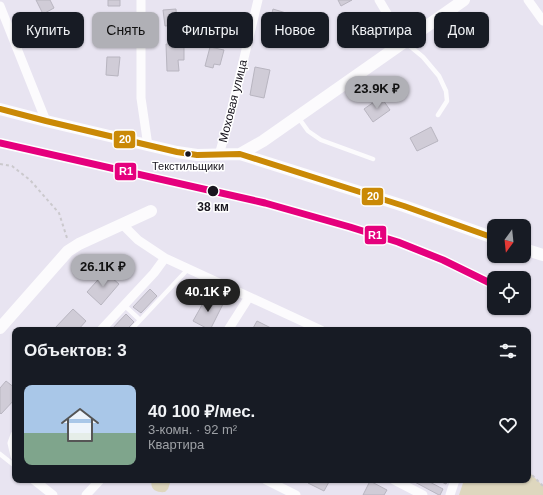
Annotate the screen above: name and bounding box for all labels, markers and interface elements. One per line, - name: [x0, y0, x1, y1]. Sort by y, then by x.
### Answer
- chip: Купить: [12, 12, 84, 48]
- chip: Снять: [92, 12, 159, 48]
- chip: Фильтры: [167, 12, 253, 48]
- chip: Новое: [261, 12, 329, 48]
- chip: Квартира: [337, 12, 426, 48]
- chip: Дом: [434, 12, 489, 48]
- street label: Моховая улица: [216, 58, 250, 144]
- pin: 23.9K ₽: [340, 76, 414, 110]
- text: 23.9K ₽: [354, 81, 400, 96]
- line badge: 20: [113, 130, 136, 149]
- text: 20: [119, 133, 131, 145]
- marker: Текстильщики: [183, 149, 193, 159]
- place label: Текстильщики: [152, 160, 224, 172]
- line badge: R1: [114, 162, 137, 181]
- text: R1: [119, 165, 133, 177]
- marker: 38 км: [206, 184, 220, 198]
- line badge: 20: [361, 187, 384, 206]
- text: 20: [367, 190, 379, 202]
- place label: 38 км: [197, 200, 229, 214]
- north arrow: [487, 219, 531, 263]
- map controls: [487, 219, 531, 315]
- line badge: R1: [364, 225, 387, 245]
- text: R1: [368, 229, 382, 241]
- pin: 26.1K ₽: [66, 254, 140, 288]
- text: 26.1K ₽: [80, 259, 126, 274]
- button: locate: [487, 271, 531, 315]
- pin: 40.1K ₽: [171, 279, 245, 313]
- text: 40.1K ₽: [185, 284, 231, 299]
- icon: filters: [497, 340, 519, 362]
- text: Объектов: 3: [24, 341, 127, 360]
- icon: home: [56, 401, 104, 449]
- text: 40 100 ₽/мес.: [148, 402, 255, 421]
- icon: heart: [497, 414, 519, 436]
- text: 3-комн. · 92 m²: [148, 422, 237, 437]
- text: Квартира: [148, 437, 204, 452]

